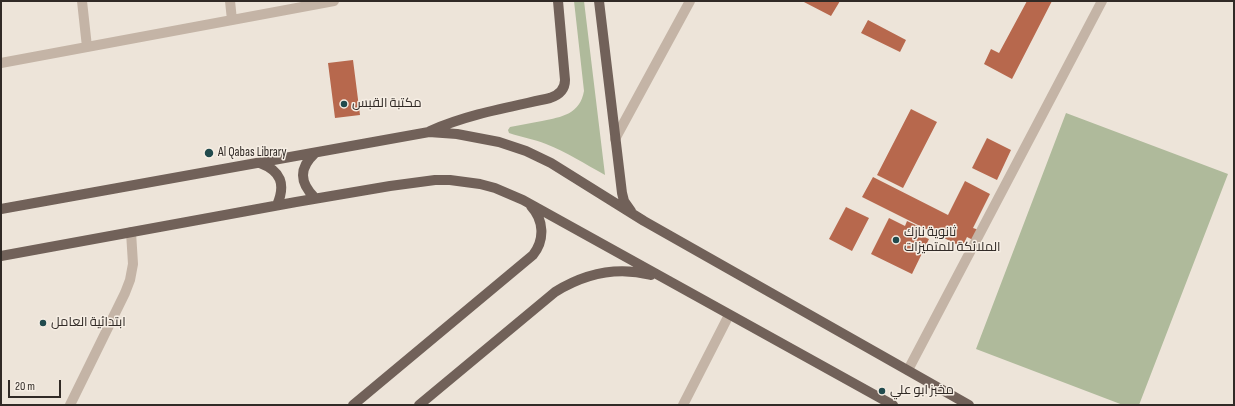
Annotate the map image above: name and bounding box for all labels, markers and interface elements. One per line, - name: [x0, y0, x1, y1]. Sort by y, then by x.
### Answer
- place label: مكتبة القبس: [352, 96, 422, 112]
- marker: مكتبة القبس: [339, 99, 349, 109]
- place label: Al Qabas Library: [218, 145, 287, 161]
- marker: Al Qabas Library: [203, 147, 215, 159]
- place label: ثانوية نازك الملائكة للمتميزات: [904, 225, 1001, 256]
- marker: ثانوية نازك الملائكة للمتميزات: [891, 235, 901, 245]
- place label: ابتدائية العامل: [51, 315, 126, 331]
- marker: ابتدائية العامل: [38, 318, 48, 328]
- scale bar: [10, 372, 63, 398]
- text: 20 m: [15, 379, 35, 394]
- place label: مخبز ابو علي: [890, 383, 954, 399]
- marker: مخبز ابو علي: [877, 386, 887, 396]

